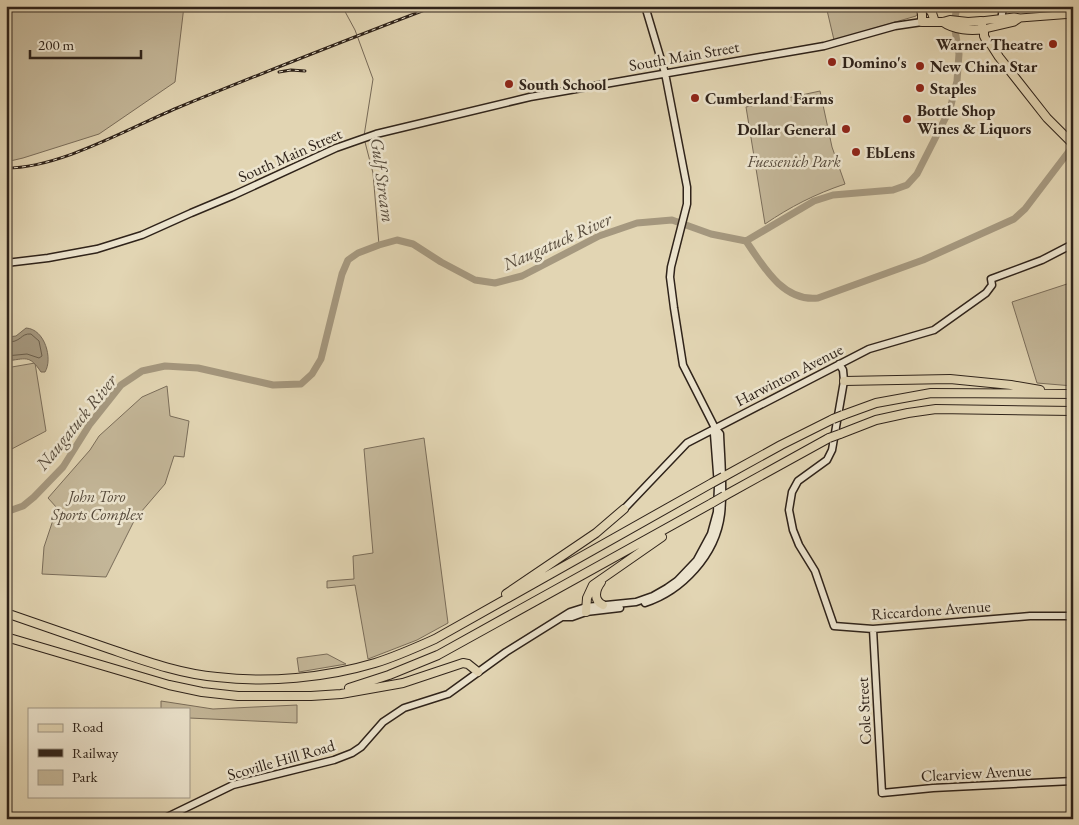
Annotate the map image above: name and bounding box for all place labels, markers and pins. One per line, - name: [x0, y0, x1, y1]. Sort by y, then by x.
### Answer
- place label: Warner Theatre: [936, 34, 1043, 55]
- marker: Warner Theatre: [1047, 38, 1059, 50]
- place label: Domino's: [842, 52, 907, 73]
- marker: Domino's: [826, 56, 838, 68]
- place label: New China Star: [930, 56, 1038, 77]
- marker: New China Star: [914, 60, 926, 72]
- place label: South School: [519, 74, 607, 95]
- marker: South School: [503, 78, 515, 90]
- place label: Staples: [930, 78, 976, 99]
- marker: Staples: [914, 82, 926, 94]
- place label: Cumberland Farms: [705, 88, 834, 109]
- marker: Cumberland Farms: [689, 92, 701, 104]
- place label: Bottle Shop Wines & Liquors: [917, 100, 1032, 139]
- marker: Bottle Shop Wines & Liquors: [901, 113, 913, 125]
- place label: Dollar General: [737, 119, 836, 140]
- marker: Dollar General: [840, 123, 852, 135]
- place label: EbLens: [866, 142, 915, 163]
- marker: EbLens: [850, 146, 862, 158]

